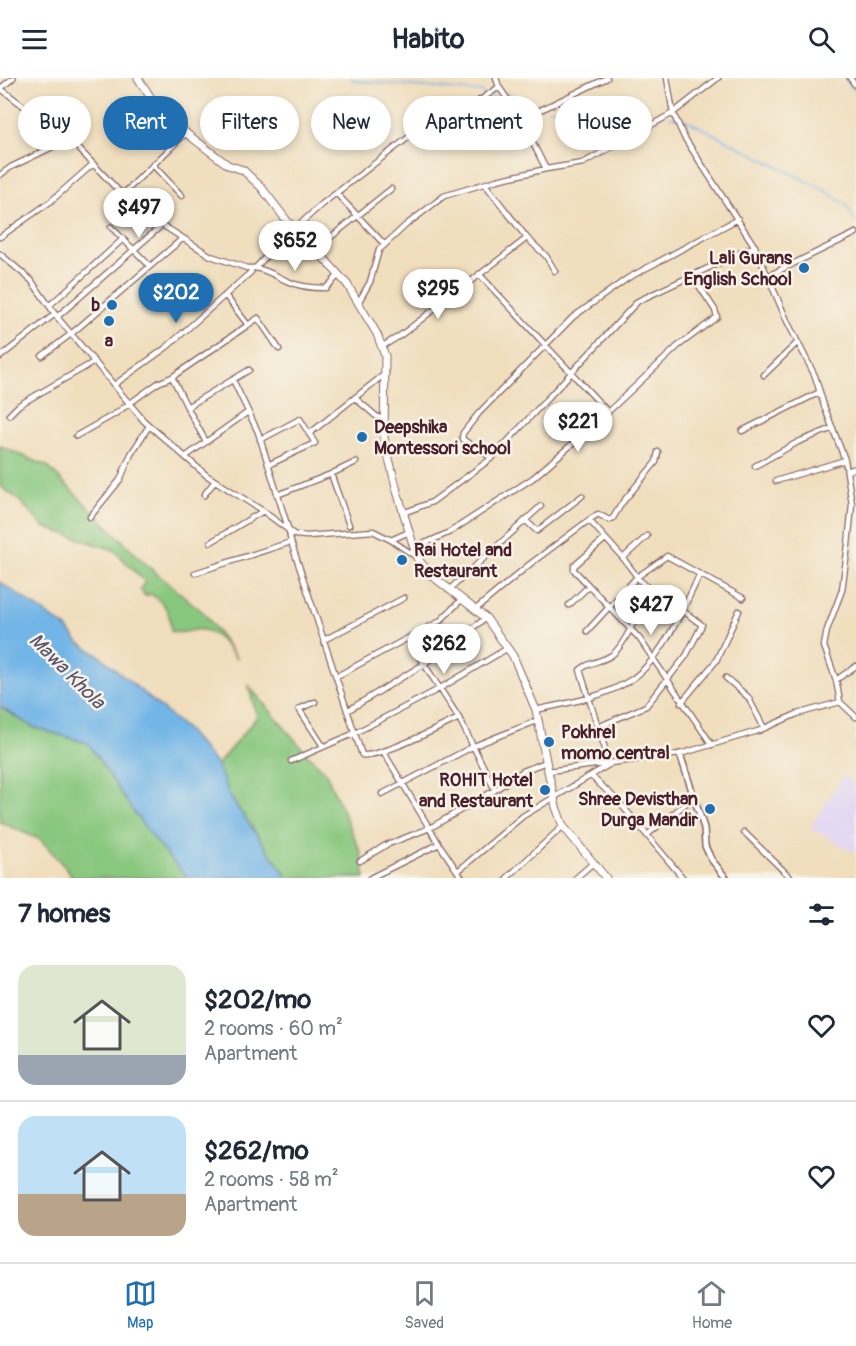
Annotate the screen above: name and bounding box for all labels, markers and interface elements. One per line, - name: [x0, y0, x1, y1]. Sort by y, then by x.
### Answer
- icon: menu: [18, 23, 51, 56]
- text: Habito: [391, 23, 465, 56]
- icon: search: [805, 23, 838, 56]
- chip: Buy: [18, 96, 91, 150]
- chip: Rent: [103, 96, 188, 150]
- chip: Filters: [200, 96, 299, 150]
- chip: New: [311, 96, 391, 150]
- chip: Apartment: [403, 96, 543, 150]
- chip: House: [555, 96, 652, 150]
- pin: $497: [103, 188, 175, 239]
- text: $497: [117, 195, 161, 220]
- pin: $652: [259, 221, 331, 272]
- text: $652: [273, 228, 317, 253]
- place label: Lali Gurans English School: [684, 247, 793, 291]
- marker: Lali Gurans English School: [797, 261, 811, 275]
- pin: $295: [402, 269, 474, 320]
- pin: $202: [140, 273, 212, 324]
- text: $295: [416, 276, 460, 301]
- text: $202: [153, 280, 199, 305]
- place label: b: [91, 294, 100, 317]
- marker: b: [105, 298, 119, 312]
- marker: a: [102, 314, 116, 328]
- place label: a: [105, 330, 114, 353]
- pin: $221: [542, 402, 614, 453]
- text: $221: [557, 409, 599, 434]
- place label: Deepshika Montessori school: [374, 416, 511, 460]
- marker: Deepshika Montessori school: [355, 430, 369, 444]
- place label: Rai Hotel and Restaurant: [414, 539, 512, 583]
- marker: Rai Hotel and Restaurant: [395, 553, 409, 567]
- pin: $427: [615, 585, 687, 636]
- text: $427: [629, 592, 673, 617]
- pin: $262: [408, 624, 480, 675]
- water label: Mawa Khola: [24, 628, 111, 715]
- text: $262: [422, 631, 466, 656]
- place label: Pokhrel momo central: [561, 721, 670, 765]
- marker: Pokhrel momo central: [542, 735, 556, 749]
- place label: ROHIT Hotel and Restaurant: [419, 769, 534, 813]
- marker: ROHIT Hotel and Restaurant: [538, 783, 552, 797]
- place label: Shree Devisthan Durga Mandir: [578, 788, 699, 832]
- marker: Shree Devisthan Durga Mandir: [703, 802, 717, 816]
- text: 7 homes: [18, 898, 110, 930]
- icon: filters: [805, 898, 838, 931]
- text: $202/mo: [204, 984, 311, 1016]
- icon: home: [66, 989, 138, 1061]
- icon: heart: [805, 1009, 838, 1042]
- text: 2 rooms · 60 m²: [204, 1016, 343, 1041]
- text: Apartment: [204, 1041, 297, 1066]
- text: $262/mo: [204, 1135, 309, 1167]
- icon: home: [66, 1140, 138, 1212]
- icon: heart: [805, 1160, 838, 1193]
- text: 2 rooms · 58 m²: [204, 1167, 339, 1192]
- text: Apartment: [204, 1192, 297, 1217]
- tab: Map: [124, 1277, 157, 1333]
- tab: Saved: [404, 1277, 444, 1333]
- tab: Home: [692, 1277, 732, 1333]

